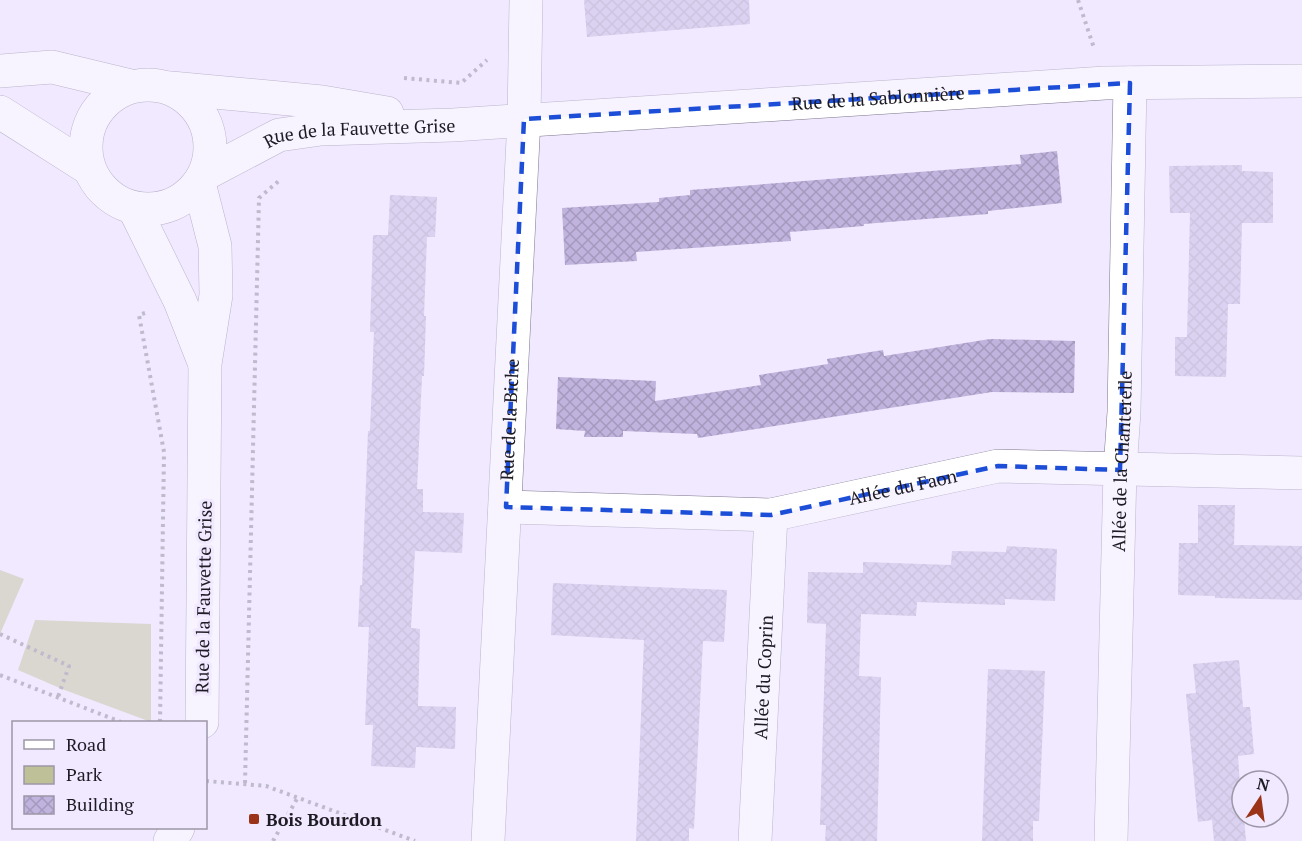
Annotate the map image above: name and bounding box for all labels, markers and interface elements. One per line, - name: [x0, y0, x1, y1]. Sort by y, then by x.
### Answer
- street label: Rue de la Sablonnière: [791, 80, 965, 115]
- street label: Rue de la Fauvette Grise: [259, 113, 456, 153]
- street label: Rue de la Biche: [494, 358, 524, 481]
- street label: Allée de la Chanterelle: [1106, 370, 1137, 552]
- street label: Allée du Faon: [847, 463, 959, 510]
- street label: Rue de la Fauvette Grise: [189, 500, 217, 694]
- street label: Allée du Coprin: [748, 614, 778, 740]
- legend: [12, 721, 207, 829]
- text: Road: [66, 732, 106, 756]
- text: Park: [66, 762, 103, 786]
- north arrow: [1230, 769, 1290, 829]
- text: N: [1255, 772, 1272, 796]
- text: Building: [66, 792, 134, 816]
- place label: Bois Bourdon: [266, 807, 382, 831]
- marker: Bois Bourdon: [247, 812, 261, 826]

